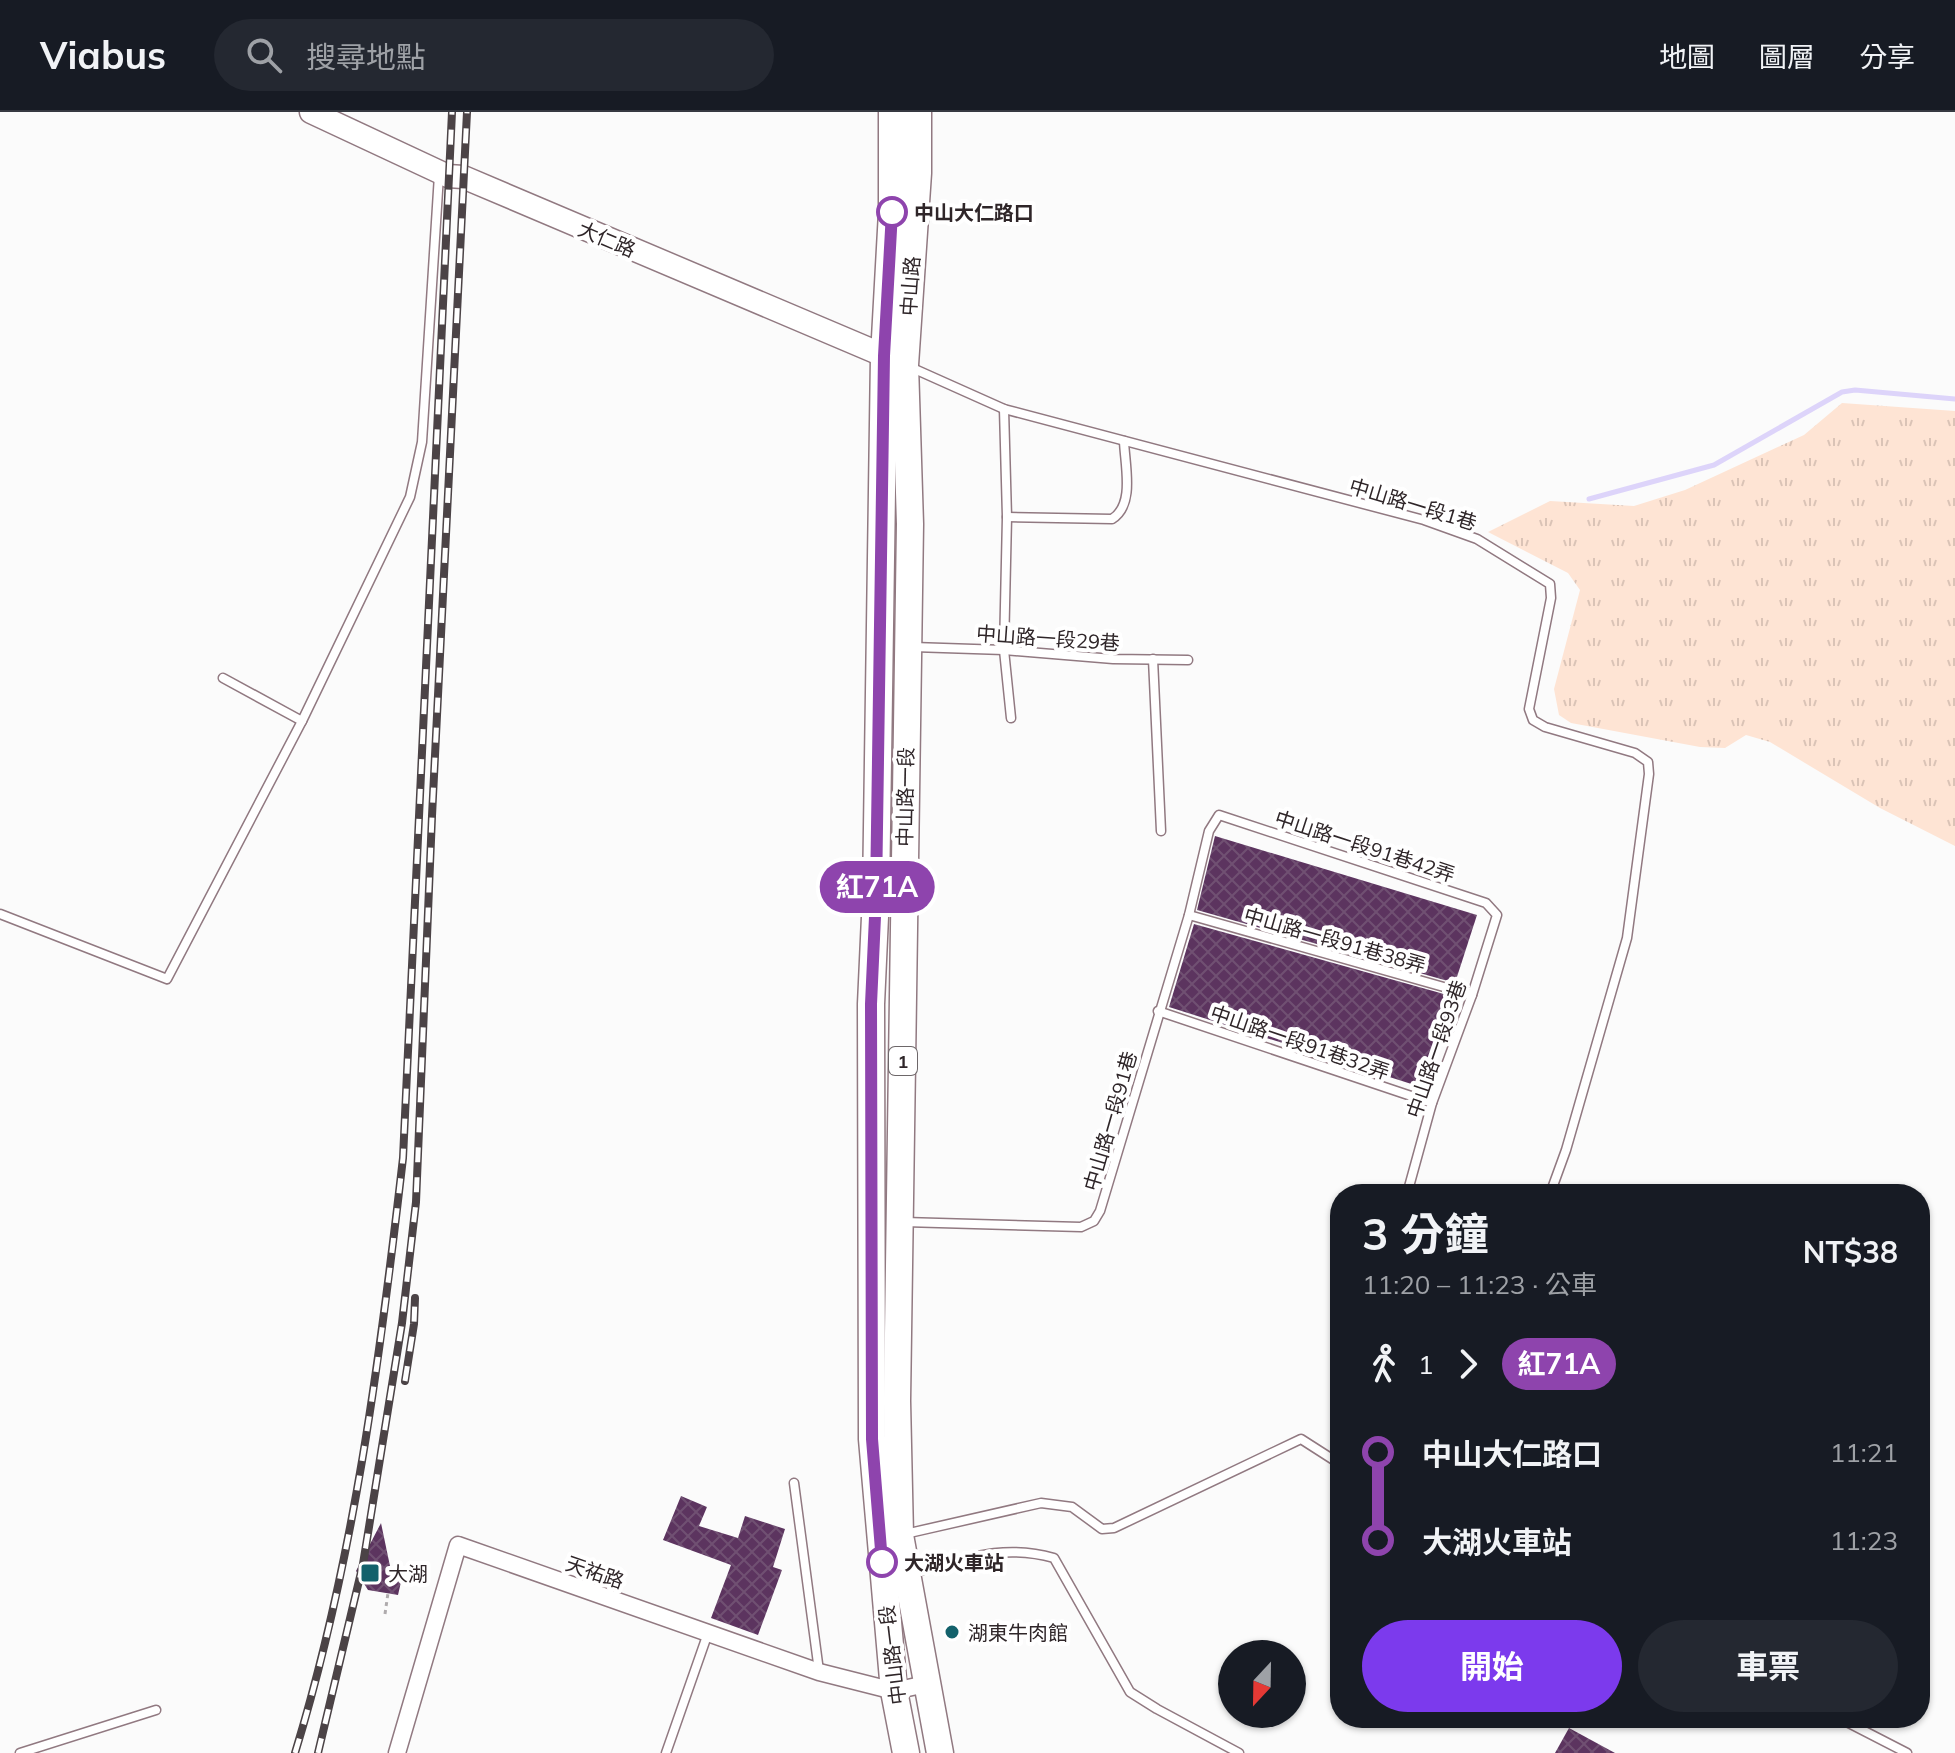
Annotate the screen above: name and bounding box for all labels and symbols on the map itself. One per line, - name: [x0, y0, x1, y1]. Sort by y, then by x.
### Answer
- marker: 中山大仁路口: [877, 197, 907, 227]
- place label: 中山大仁路口: [914, 200, 1034, 225]
- street label: 大仁路: [575, 216, 639, 262]
- street label: 中山路: [895, 255, 925, 317]
- street label: 中山路一段1巷: [1346, 473, 1480, 535]
- street label: 中山路一段29巷: [975, 621, 1121, 655]
- street label: 中山路一段: [892, 747, 918, 847]
- street label: 中山路一段91巷42弄: [1272, 805, 1458, 887]
- line badge: 紅71A: [821, 861, 933, 913]
- street label: 中山路一段91巷38弄: [1241, 902, 1429, 978]
- street label: 中山路一段93巷: [1401, 977, 1471, 1121]
- street label: 中山路一段91巷32弄: [1207, 1000, 1393, 1084]
- road number: 1: [889, 1047, 917, 1075]
- street label: 中山路一段91巷: [1078, 1048, 1142, 1194]
- marker: 大湖火車站: [867, 1547, 897, 1577]
- street label: 天祐路: [563, 1550, 627, 1594]
- place label: 大湖火車站: [904, 1550, 1004, 1575]
- place label: 大湖: [388, 1561, 428, 1586]
- marker: 大湖: [359, 1562, 381, 1584]
- street label: 中山路一段: [873, 1604, 911, 1706]
- place label: 湖東牛肉館: [968, 1620, 1068, 1645]
- marker: 湖東牛肉館: [943, 1623, 961, 1641]
- north arrow: [1218, 1640, 1306, 1728]

